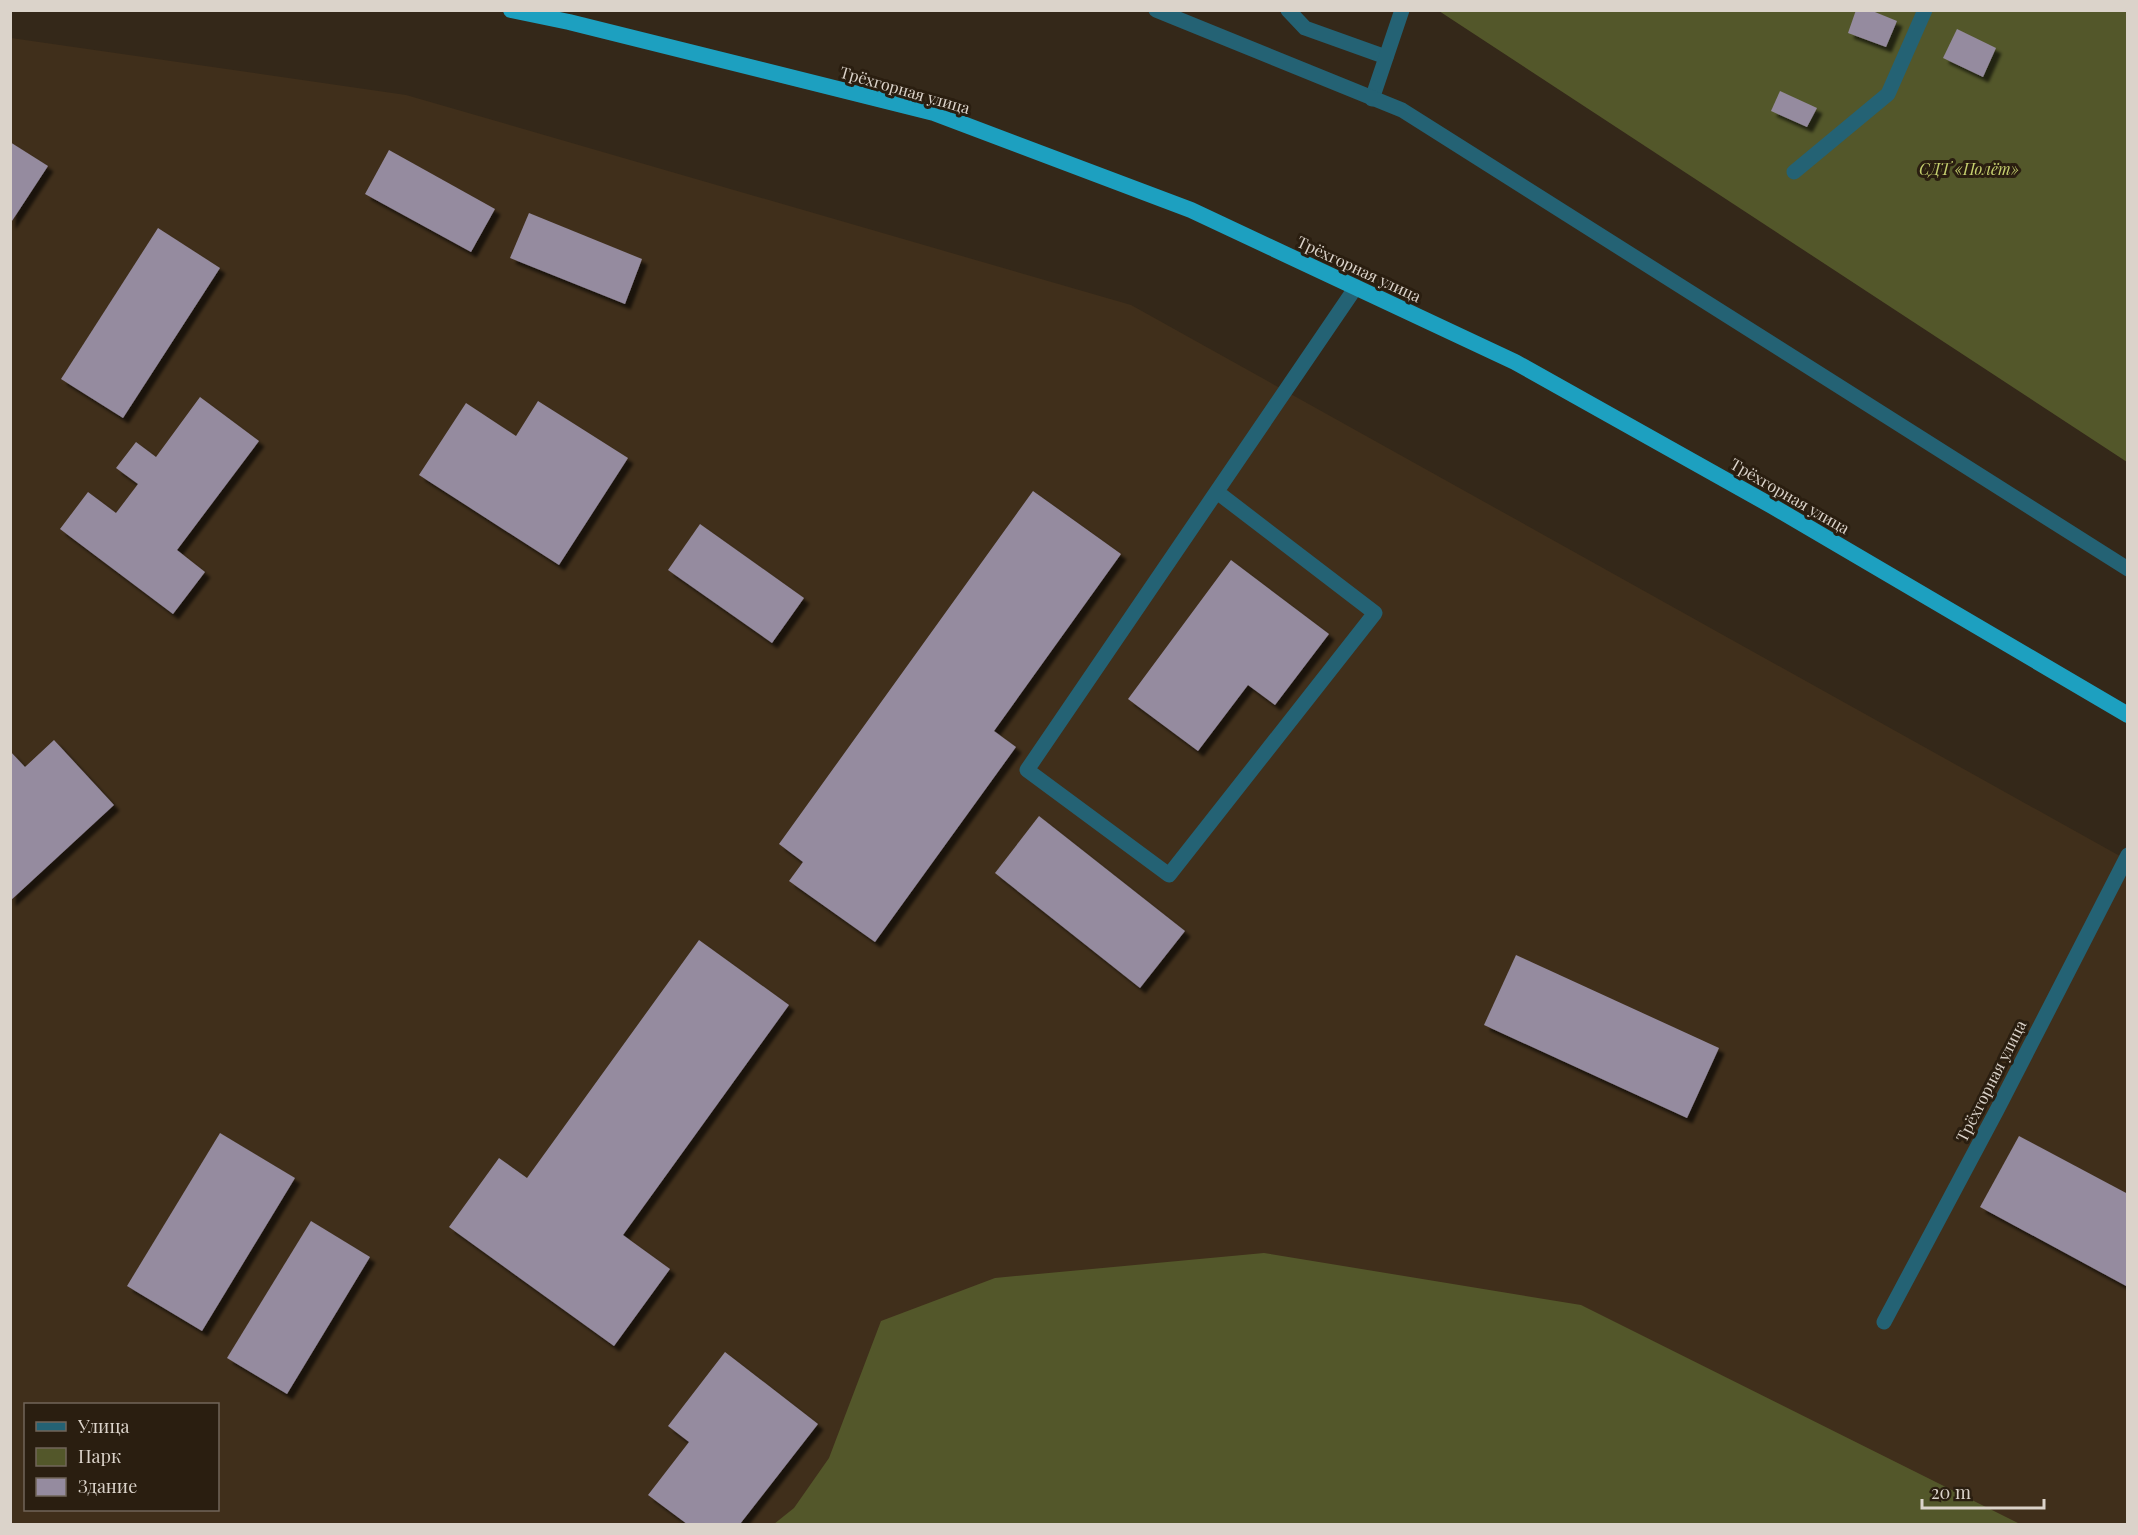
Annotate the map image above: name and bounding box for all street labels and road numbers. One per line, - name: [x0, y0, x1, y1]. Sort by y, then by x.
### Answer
- street label: Трёхгорная улица: [838, 61, 973, 118]
- street label: Трёхгорная улица: [1294, 231, 1425, 306]
- street label: Трёхгорная улица: [1727, 453, 1854, 538]
- street label: Трёхгорная улица: [1951, 1016, 2030, 1145]

